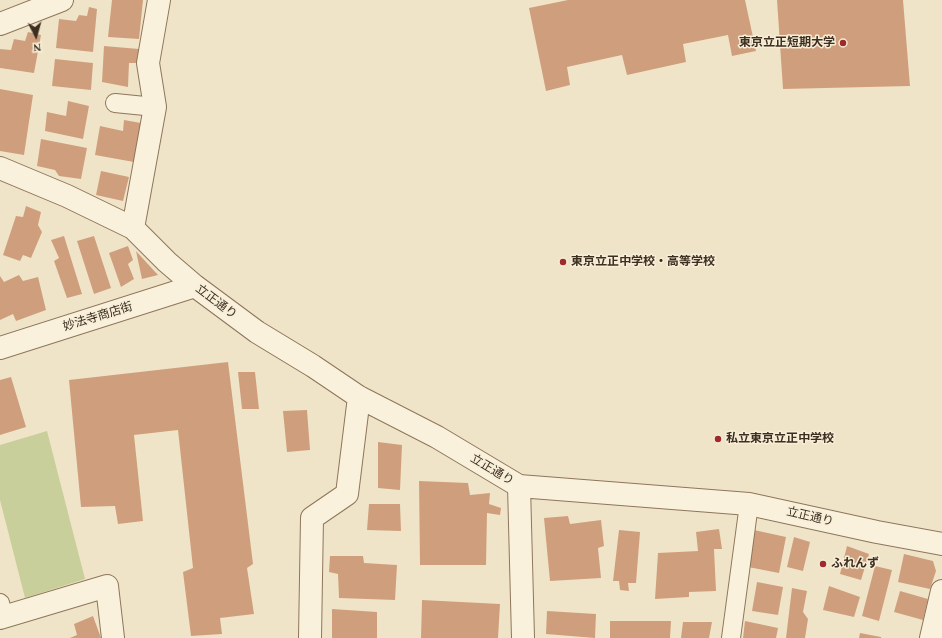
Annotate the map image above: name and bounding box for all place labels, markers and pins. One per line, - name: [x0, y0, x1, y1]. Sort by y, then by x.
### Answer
- place label: 東京立正短期大学: [739, 36, 835, 50]
- marker: 東京立正短期大学: [838, 38, 848, 48]
- place label: 東京立正中学校・高等学校: [571, 255, 715, 269]
- marker: 東京立正中学校・高等学校: [558, 257, 568, 267]
- place label: 私立東京立正中学校: [726, 432, 834, 446]
- marker: 私立東京立正中学校: [713, 434, 723, 444]
- place label: ふれんず: [831, 557, 879, 571]
- marker: ふれんず: [818, 559, 828, 569]

